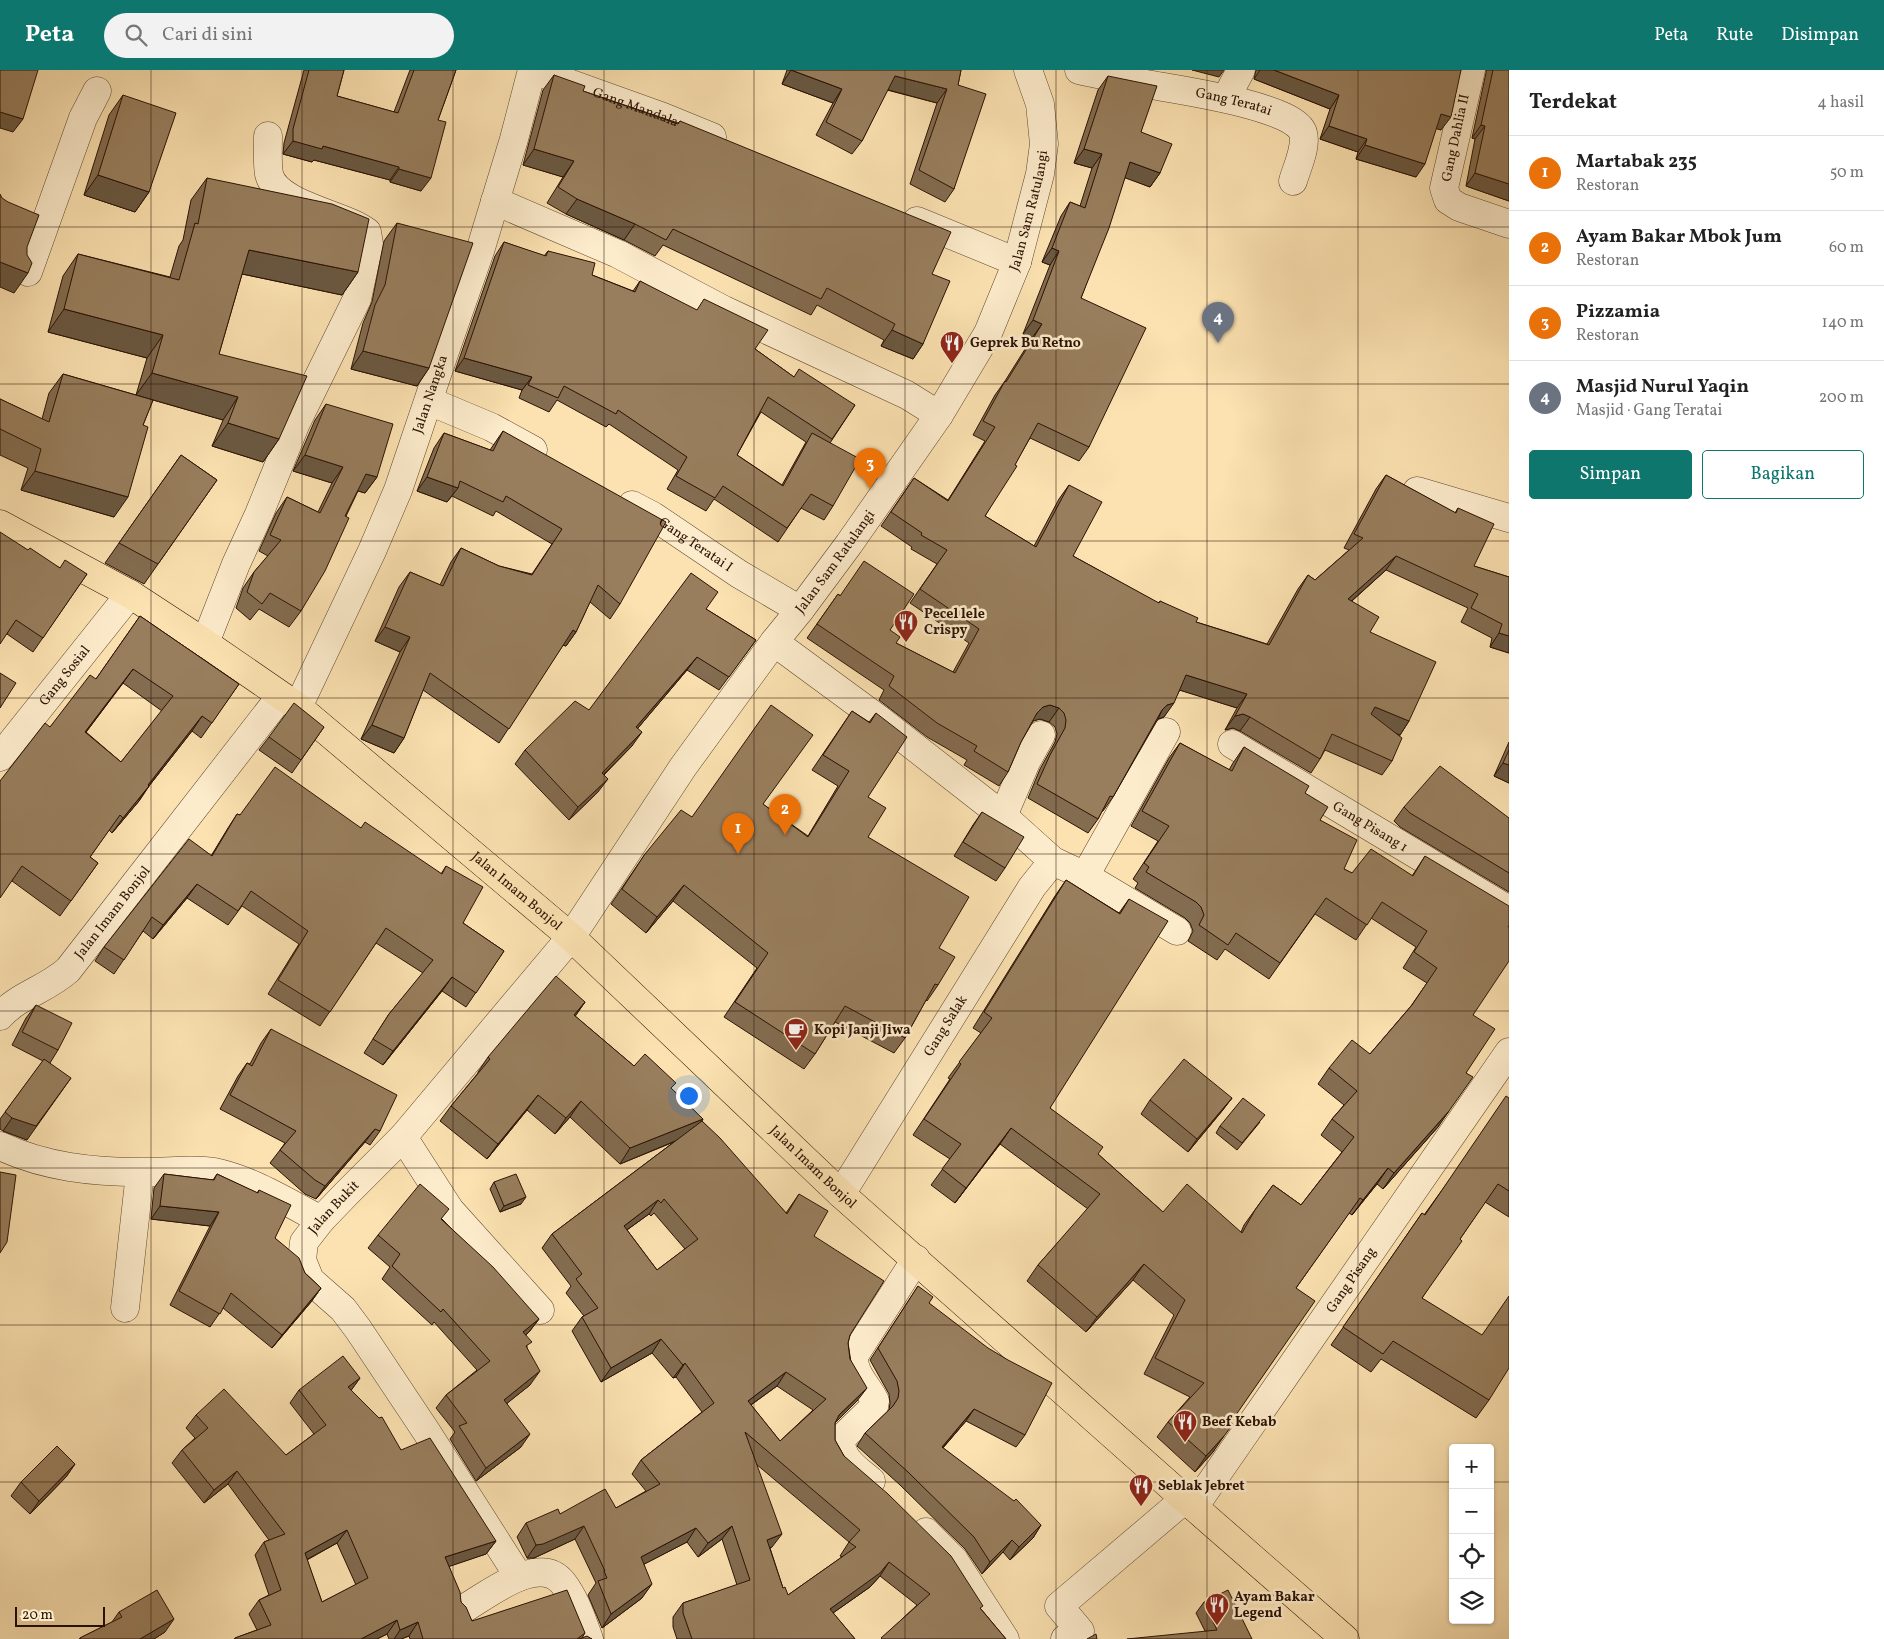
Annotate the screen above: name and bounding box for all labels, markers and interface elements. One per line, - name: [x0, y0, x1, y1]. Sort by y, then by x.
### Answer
- search box: [104, 13, 454, 58]
- text: Peta: [25, 18, 74, 52]
- icon: search: [122, 21, 150, 49]
- text: Cari di sini: [162, 22, 253, 48]
- text: Peta: [1654, 23, 1688, 48]
- text: Rute: [1716, 23, 1753, 48]
- text: Disimpan: [1781, 23, 1859, 48]
- street label: Gang Mandala: [590, 83, 681, 132]
- street label: Gang Teratai: [1194, 83, 1274, 120]
- text: Terdekat: [1529, 88, 1617, 117]
- street label: Gang Dahlia II: [1437, 92, 1475, 184]
- text: 4 hasil: [1817, 92, 1864, 114]
- street label: Jalan Sam Ratulangi: [1005, 149, 1053, 274]
- text: Martabak 235: [1576, 149, 1697, 175]
- text: 1: [1542, 162, 1548, 184]
- text: 50 m: [1830, 162, 1864, 184]
- text: Restoran: [1576, 175, 1639, 197]
- text: Ayam Bakar Mbok Jum: [1576, 224, 1782, 250]
- text: 2: [1541, 237, 1549, 259]
- text: 60 m: [1829, 237, 1864, 259]
- text: Restoran: [1576, 250, 1639, 272]
- text: Pizzamia: [1576, 299, 1660, 325]
- pin: 4: [1202, 302, 1234, 343]
- text: 3: [1541, 312, 1549, 334]
- text: 140 m: [1822, 312, 1864, 334]
- text: Restoran: [1576, 325, 1639, 347]
- restaurant icon: Geprek Bu Retno: [939, 330, 965, 364]
- place label: Geprek Bu Retno: [970, 334, 1081, 353]
- street label: Jalan Nangka: [408, 353, 452, 436]
- text: Masjid Nurul Yaqin: [1576, 374, 1749, 400]
- text: 4: [1540, 387, 1550, 409]
- text: 200 m: [1819, 387, 1864, 409]
- text: Masjid · Gang Teratai: [1576, 400, 1722, 422]
- pin: 3: [854, 448, 886, 489]
- button: Simpan: [1529, 450, 1692, 499]
- button: Bagikan: [1702, 450, 1864, 499]
- street label: Jalan Sam Ratulangi: [791, 506, 879, 618]
- street label: Gang Teratai I: [655, 513, 736, 576]
- place label: Pecel lele Crispy: [924, 605, 985, 640]
- restaurant icon: Pecel lele Crispy: [893, 609, 919, 643]
- street label: Gang Sosial: [35, 642, 95, 710]
- pin: 2: [769, 794, 801, 835]
- street label: Gang Pisang 1: [1329, 797, 1411, 857]
- pin: 1: [722, 813, 754, 854]
- street label: Jalan Imam Bonjol: [467, 847, 566, 935]
- street label: Jalan Imam Bonjol: [70, 862, 155, 963]
- street label: Gang Salak: [919, 991, 972, 1060]
- cafe icon: Kopi Janji Jiwa: [783, 1017, 809, 1051]
- place label: Kopi Janji Jiwa: [814, 1021, 911, 1040]
- your location: [676, 1083, 702, 1109]
- street label: Jalan Imam Bonjol: [765, 1121, 861, 1213]
- street label: Jalan Bukit: [304, 1176, 364, 1238]
- street label: Gang Pisang: [1322, 1243, 1381, 1317]
- restaurant icon: Beef Kebab: [1172, 1409, 1198, 1443]
- place label: Beef Kebab: [1202, 1413, 1276, 1432]
- map controls: [1449, 1444, 1494, 1624]
- button: +: [1449, 1444, 1494, 1489]
- restaurant icon: Seblak Jebret: [1128, 1473, 1154, 1507]
- place label: Seblak Jebret: [1158, 1477, 1245, 1496]
- button: −: [1449, 1489, 1494, 1534]
- button: locate: [1449, 1534, 1494, 1579]
- button: layers: [1449, 1579, 1494, 1624]
- place label: Ayam Bakar Legend: [1234, 1588, 1315, 1623]
- restaurant icon: Ayam Bakar Legend: [1204, 1592, 1230, 1626]
- scale bar: [15, 1604, 105, 1627]
- text: 20 m: [22, 1606, 53, 1625]

